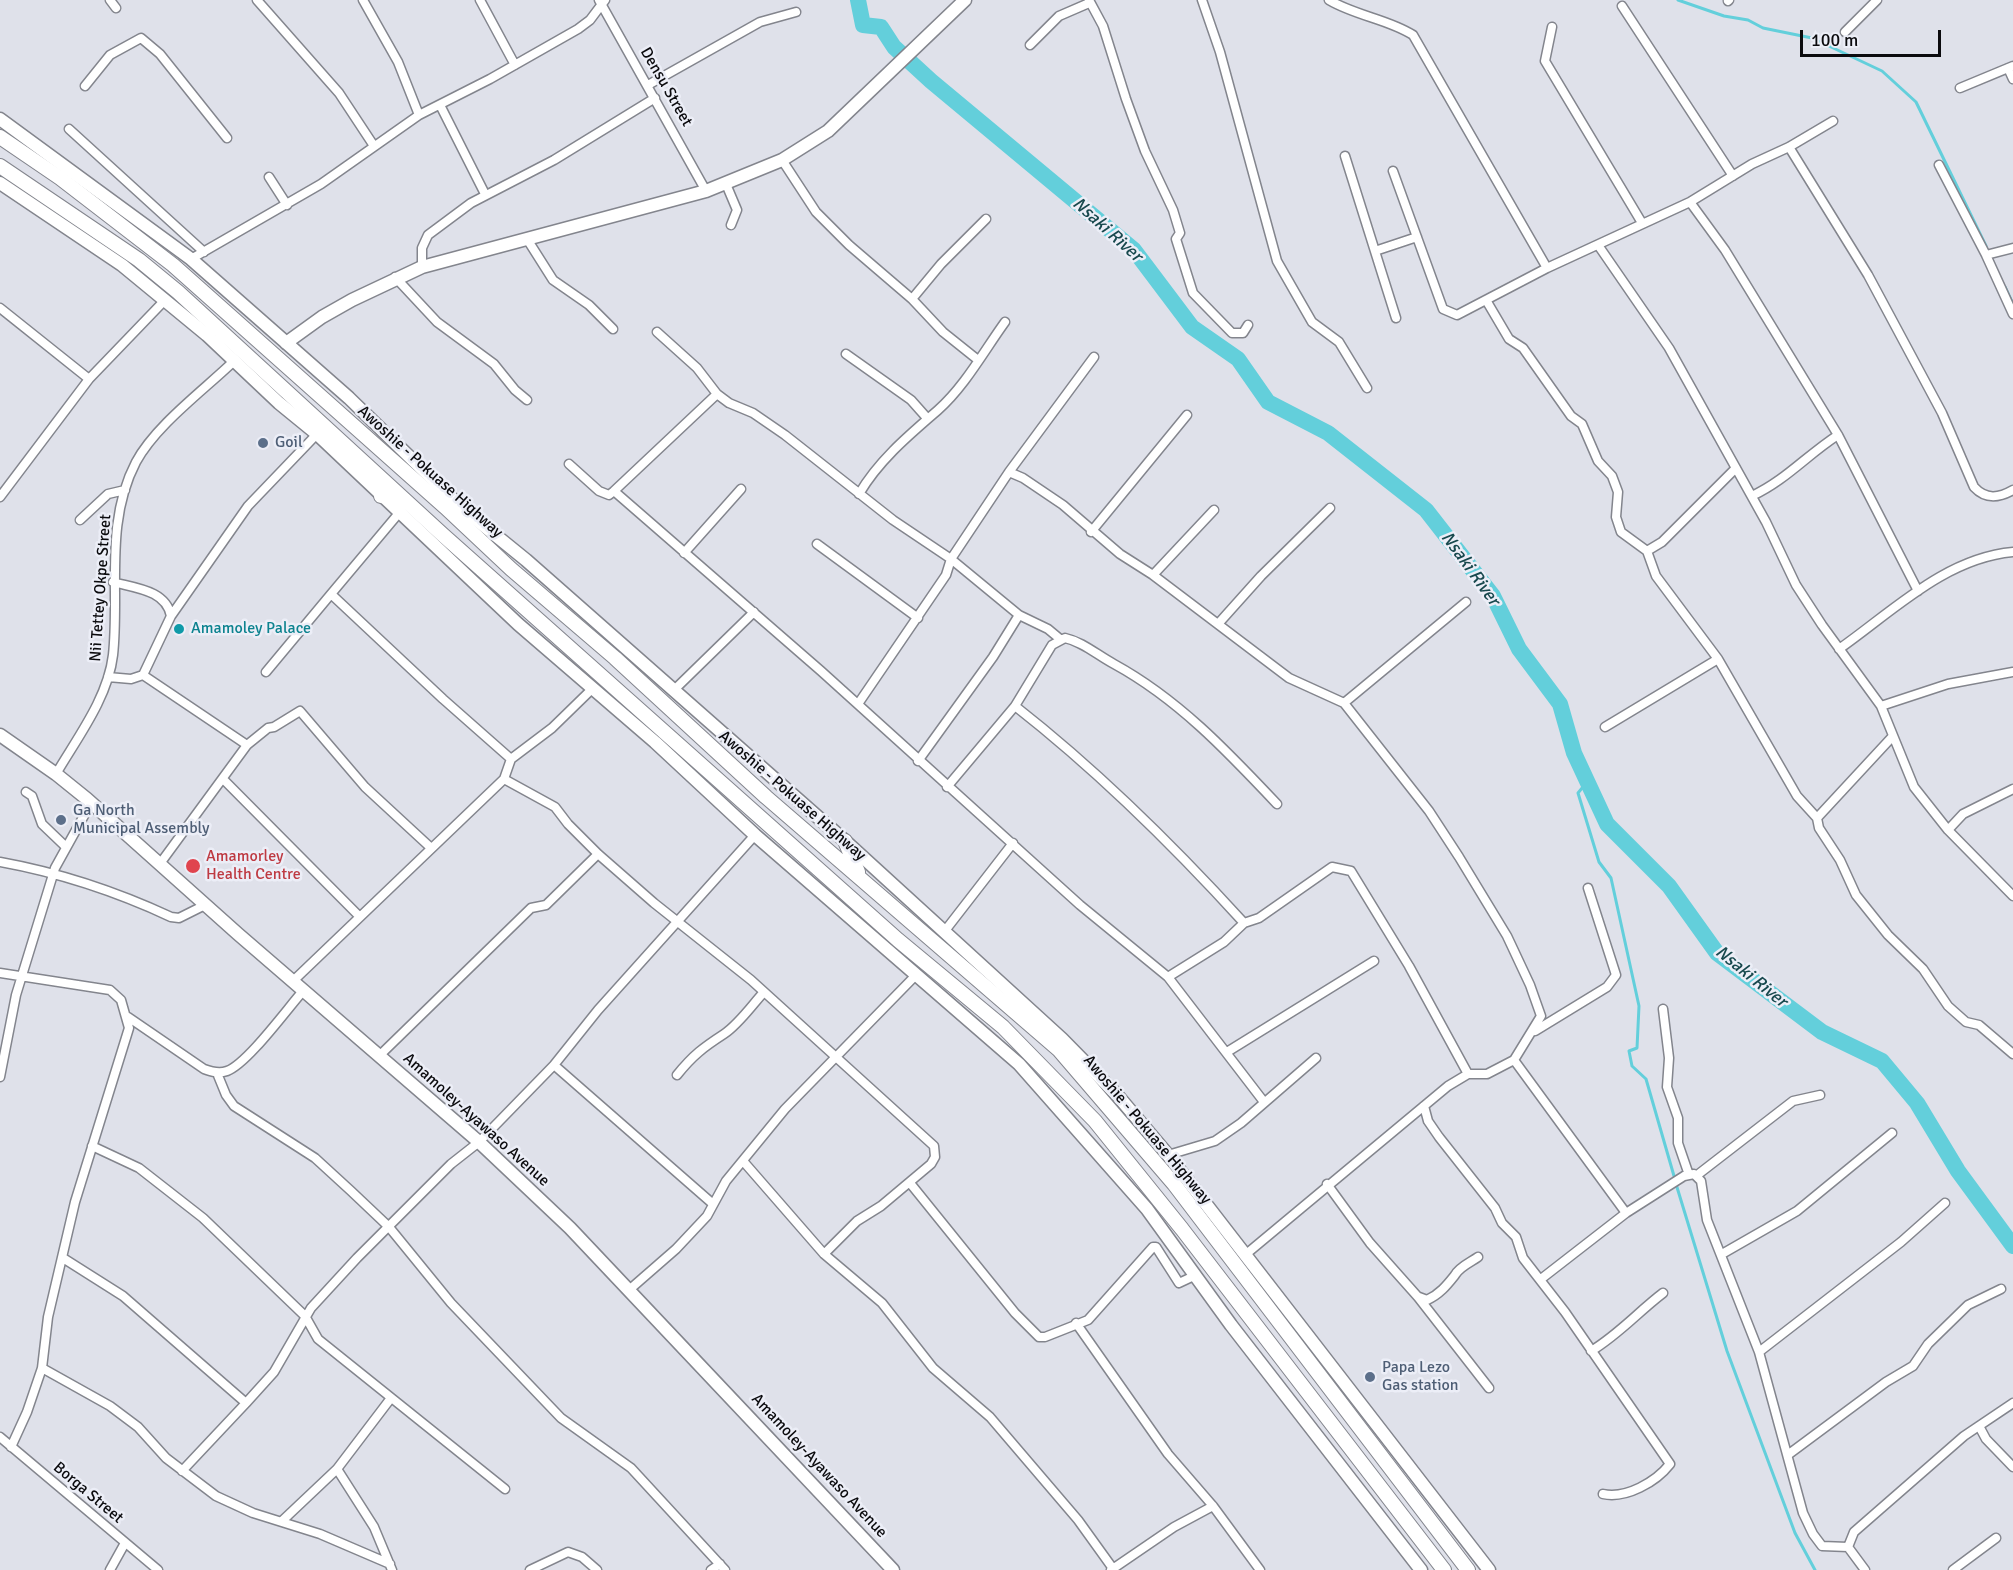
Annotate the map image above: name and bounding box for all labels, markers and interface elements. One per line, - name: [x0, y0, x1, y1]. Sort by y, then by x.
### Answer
- scale bar: [1803, 18, 1944, 56]
- text: 100 m: [1811, 29, 1858, 51]
- street label: Densu Street: [636, 44, 696, 130]
- water label: Nsaki River: [1068, 193, 1146, 267]
- street label: Awoshie - Pokuase Highway: [353, 402, 507, 542]
- place label: Goil: [275, 433, 303, 453]
- marker: Goil: [256, 436, 270, 450]
- street label: Nii Tettey Okpe Street: [86, 514, 116, 662]
- water label: Nsaki River: [1436, 528, 1504, 610]
- place label: Amamoley Palace: [191, 619, 311, 639]
- marker: Amamoley Palace: [172, 622, 186, 636]
- street label: Awoshie - Pokuase Highway: [714, 727, 870, 865]
- place label: Ga North Municipal Assembly: [73, 801, 210, 839]
- marker: Ga North Municipal Assembly: [54, 813, 68, 827]
- place label: Amamorley Health Centre: [206, 847, 301, 885]
- marker: Amamorley Health Centre: [184, 857, 202, 875]
- water label: Nsaki River: [1711, 942, 1791, 1012]
- street label: Amamoley-Ayawaso Avenue: [399, 1049, 553, 1191]
- street label: Awoshie - Pokuase Highway: [1079, 1051, 1215, 1209]
- place label: Papa Lezo Gas station: [1382, 1358, 1459, 1396]
- marker: Papa Lezo Gas station: [1363, 1370, 1377, 1384]
- street label: Amamoley-Ayawaso Avenue: [747, 1390, 891, 1542]
- street label: Borga Street: [49, 1458, 127, 1528]

